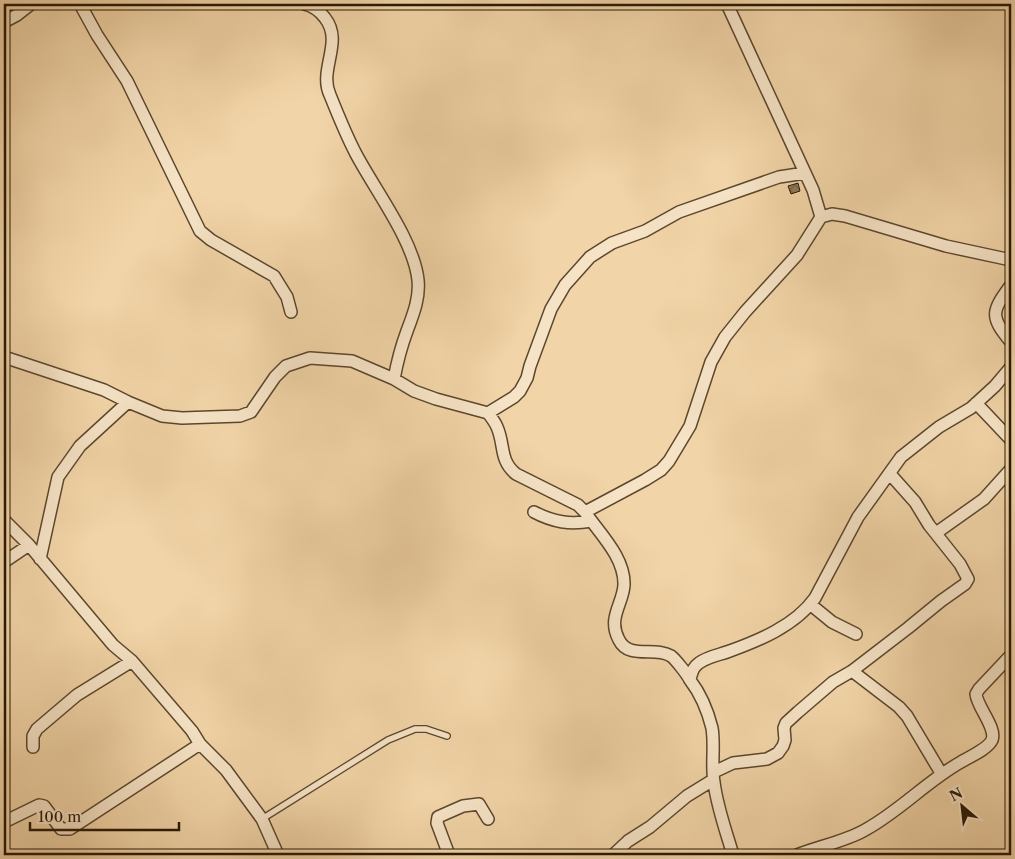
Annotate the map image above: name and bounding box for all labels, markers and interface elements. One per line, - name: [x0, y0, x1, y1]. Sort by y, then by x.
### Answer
- north arrow: [938, 782, 988, 832]
- text: N: [946, 784, 965, 805]
- scale bar: [30, 799, 179, 831]
- text: 100 m: [38, 807, 81, 826]

